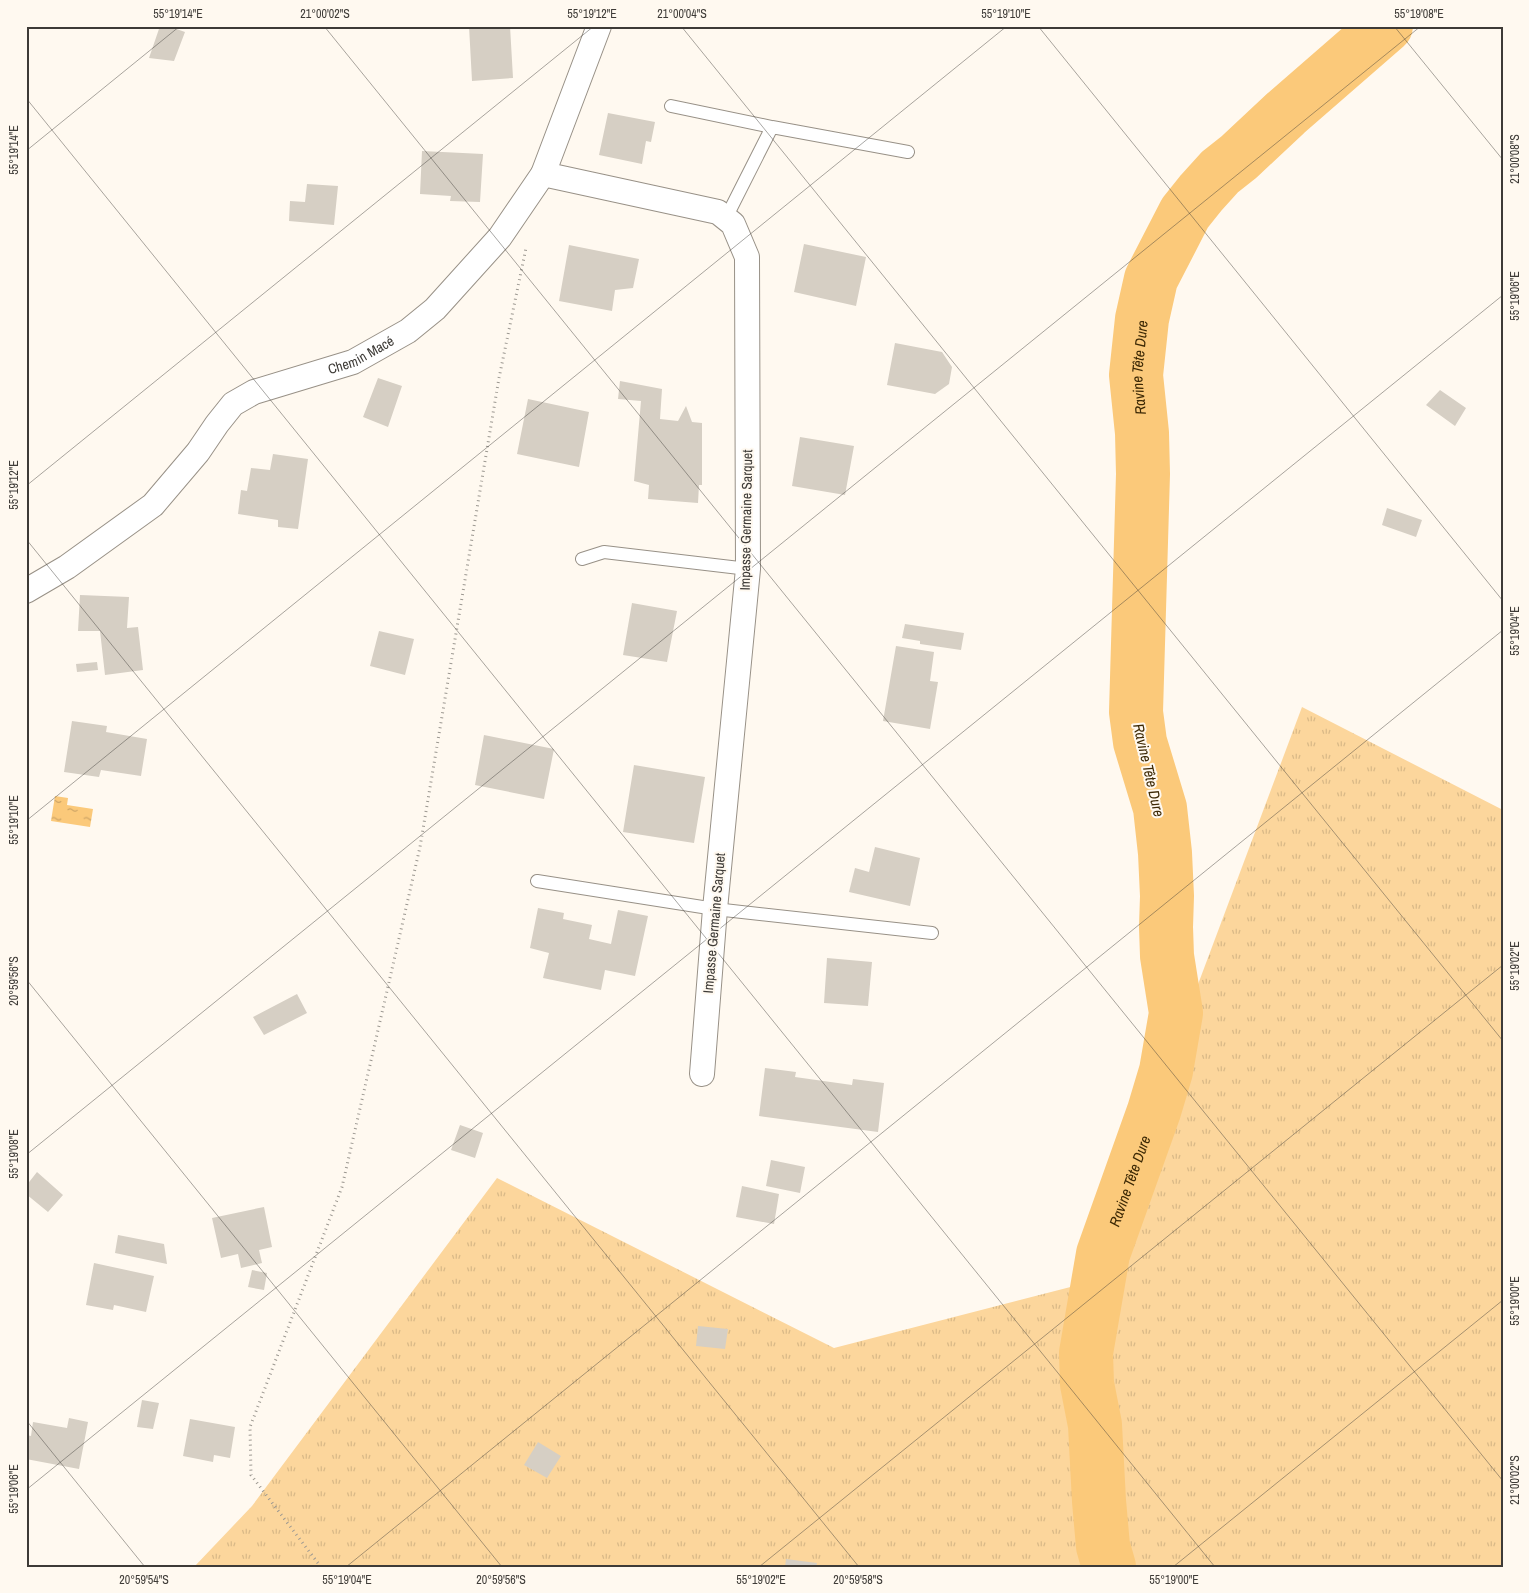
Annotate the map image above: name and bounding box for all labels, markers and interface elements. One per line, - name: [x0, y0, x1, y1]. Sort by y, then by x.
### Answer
- text: 55°19'14"E: [153, 6, 203, 22]
- text: 21°00'02"S: [300, 6, 350, 22]
- text: 55°19'12"E: [567, 6, 617, 22]
- text: 21°00'04"S: [657, 6, 707, 22]
- text: 55°19'10"E: [981, 6, 1031, 22]
- text: 55°19'08"E: [1394, 6, 1444, 22]
- text: 55°19'14"E: [6, 125, 22, 175]
- text: 21°00'08"S: [1507, 134, 1523, 184]
- text: 55°19'06"E: [1507, 271, 1523, 321]
- water label: Ravine Tête Dure: [1125, 319, 1152, 416]
- street label: Chemin Macé: [326, 332, 397, 378]
- street label: Impasse Germaine Sarquet: [736, 449, 756, 591]
- text: 55°19'12"E: [6, 460, 22, 510]
- text: 55°19'04"E: [1507, 606, 1523, 656]
- water label: Ravine Tête Dure: [1128, 721, 1170, 819]
- text: 55°19'10"E: [6, 795, 22, 845]
- street label: Impasse Germaine Sarquet: [699, 852, 729, 994]
- text: 55°19'02"E: [1507, 941, 1523, 991]
- text: 20°59'56"S: [6, 956, 22, 1006]
- text: 55°19'08"E: [6, 1129, 22, 1179]
- water label: Ravine Tête Dure: [1103, 1132, 1155, 1229]
- text: 55°19'00"E: [1507, 1276, 1523, 1326]
- text: 21°00'02"S: [1507, 1455, 1523, 1505]
- text: 55°19'06"E: [6, 1464, 22, 1514]
- text: 20°59'54"S: [119, 1572, 169, 1588]
- text: 55°19'04"E: [322, 1572, 372, 1588]
- text: 20°59'56"S: [476, 1572, 526, 1588]
- text: 55°19'02"E: [736, 1572, 786, 1588]
- text: 20°59'58"S: [833, 1572, 883, 1588]
- text: 55°19'00"E: [1149, 1572, 1199, 1588]

